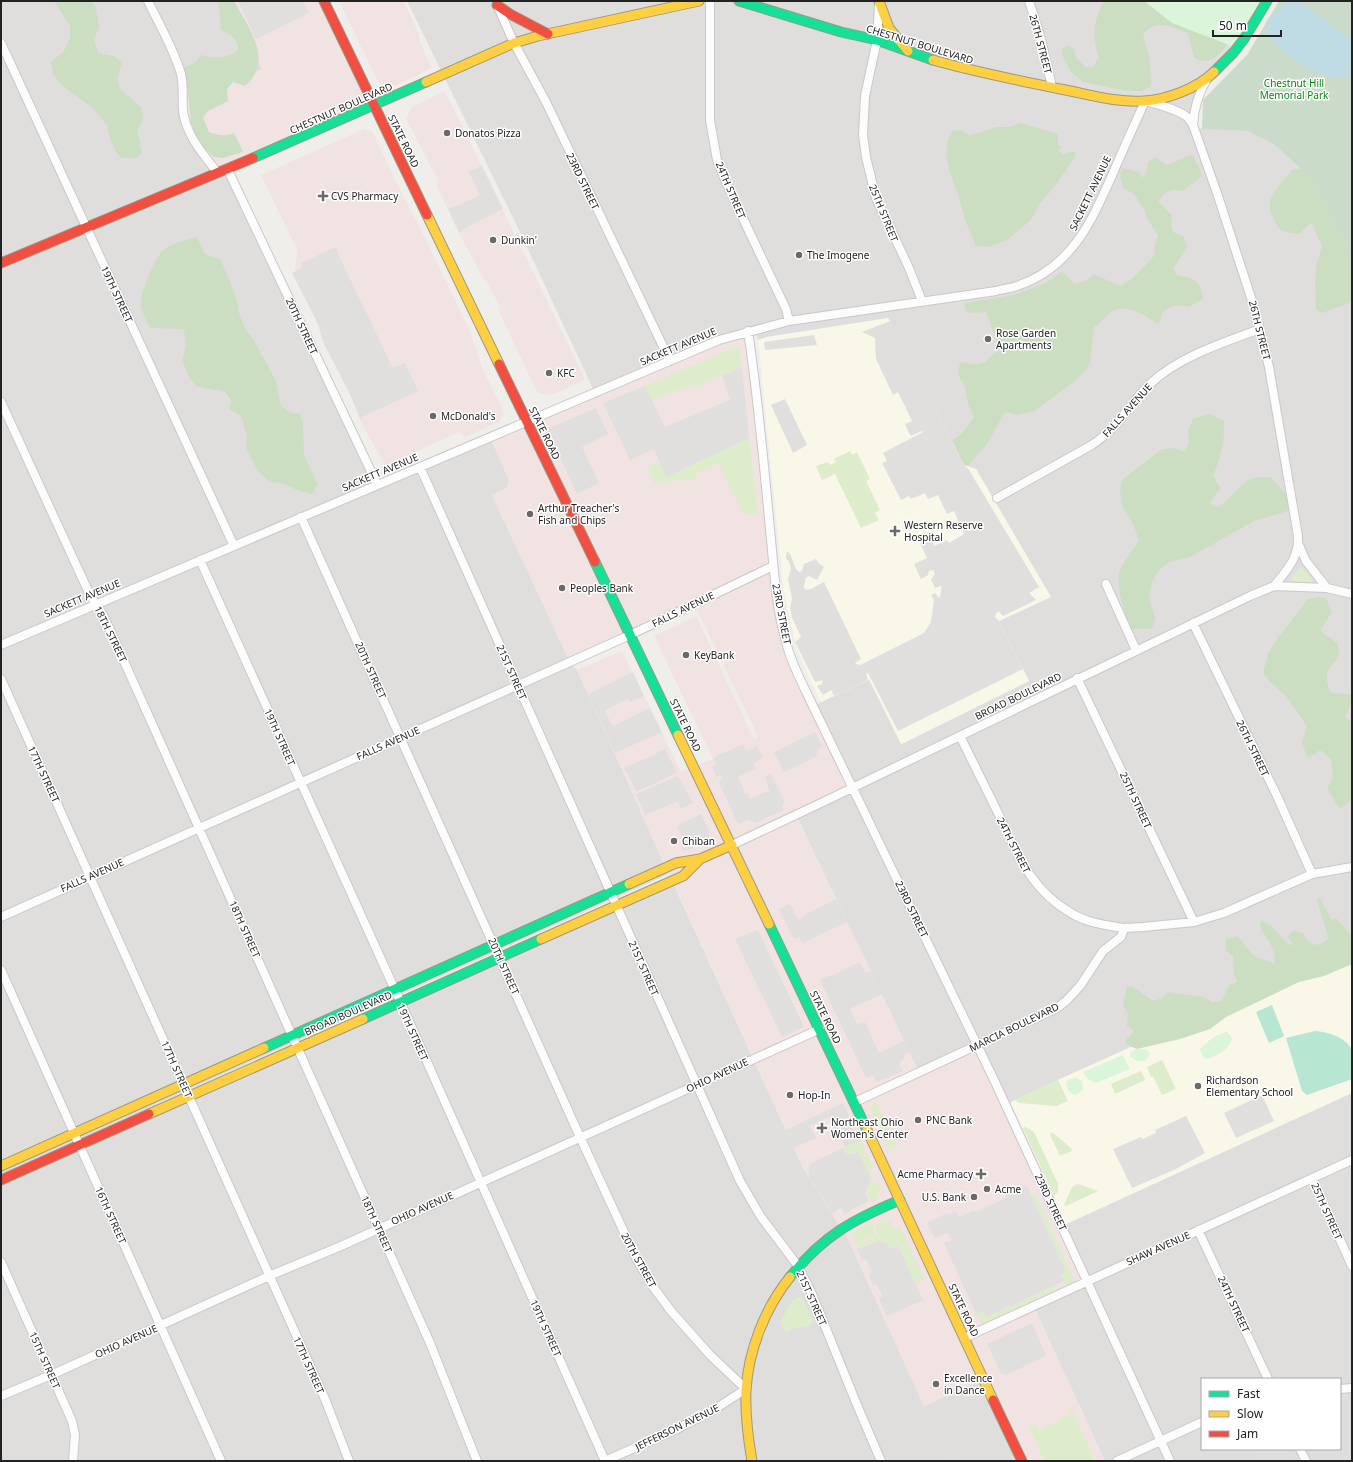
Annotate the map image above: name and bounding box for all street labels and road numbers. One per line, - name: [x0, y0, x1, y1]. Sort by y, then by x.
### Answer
- street label: 26TH STREET: [1026, 13, 1056, 76]
- street label: CHESTNUT BOULEVARD: [865, 21, 975, 67]
- street label: CHESTNUT BOULEVARD: [287, 79, 395, 137]
- street label: STATE ROAD: [385, 112, 423, 170]
- street label: 23RD STREET: [563, 150, 603, 212]
- street label: SACKETT AVENUE: [1066, 153, 1114, 233]
- street label: 24TH STREET: [713, 159, 750, 221]
- street label: 25TH STREET: [866, 182, 902, 244]
- street label: 19TH STREET: [98, 263, 136, 325]
- street label: 20TH STREET: [283, 295, 321, 357]
- street label: 26TH STREET: [1246, 299, 1274, 362]
- street label: SACKETT AVENUE: [638, 324, 718, 368]
- street label: FALLS AVENUE: [1099, 380, 1155, 440]
- street label: STATE ROAD: [526, 404, 564, 462]
- street label: SACKETT AVENUE: [340, 450, 420, 494]
- street label: SACKETT AVENUE: [42, 576, 122, 620]
- street label: 23RD STREET: [769, 582, 795, 646]
- street label: FALLS AVENUE: [649, 588, 717, 630]
- street label: 18TH STREET: [91, 604, 131, 665]
- street label: 20TH STREET: [352, 639, 390, 701]
- street label: 21ST STREET: [494, 642, 531, 702]
- street label: BROAD BOULEVARD: [972, 669, 1064, 723]
- street label: STATE ROAD: [667, 696, 705, 754]
- street label: 19TH STREET: [261, 706, 299, 768]
- street label: 26TH STREET: [1233, 718, 1273, 779]
- street label: FALLS AVENUE: [354, 723, 422, 763]
- street label: 17TH STREET: [25, 743, 63, 805]
- street label: 25TH STREET: [1117, 769, 1155, 831]
- street label: 24TH STREET: [994, 815, 1034, 876]
- street label: FALLS AVENUE: [58, 855, 126, 895]
- street label: 23RD STREET: [892, 878, 932, 940]
- street label: 18TH STREET: [226, 898, 264, 960]
- street label: 20TH STREET: [485, 935, 523, 997]
- street label: 21ST STREET: [626, 938, 663, 998]
- street label: BROAD BOULEVARD: [302, 987, 394, 1039]
- street label: STATE ROAD: [807, 988, 845, 1046]
- street label: MARCIA BOULEVARD: [967, 999, 1061, 1055]
- street label: 19TH STREET: [394, 1001, 432, 1063]
- street label: 17TH STREET: [158, 1038, 196, 1100]
- street label: OHIO AVENUE: [684, 1054, 750, 1096]
- street label: 23RD STREET: [1032, 1171, 1071, 1233]
- street label: 25TH STREET: [1308, 1180, 1346, 1242]
- street label: 16TH STREET: [92, 1184, 130, 1246]
- street label: OHIO AVENUE: [389, 1188, 455, 1228]
- street label: 18TH STREET: [358, 1193, 396, 1255]
- street label: SHAW AVENUE: [1124, 1228, 1192, 1268]
- street label: 20TH STREET: [618, 1230, 660, 1290]
- street label: 21ST STREET: [794, 1268, 831, 1328]
- street label: 24TH STREET: [1215, 1273, 1253, 1335]
- street label: STATE ROAD: [946, 1281, 982, 1339]
- street label: 19TH STREET: [527, 1297, 565, 1359]
- street label: OHIO AVENUE: [93, 1321, 159, 1361]
- street label: 15TH STREET: [26, 1329, 64, 1391]
- street label: 17TH STREET: [290, 1334, 328, 1396]
- street label: JEFFERSON AVENUE: [632, 1401, 721, 1454]

